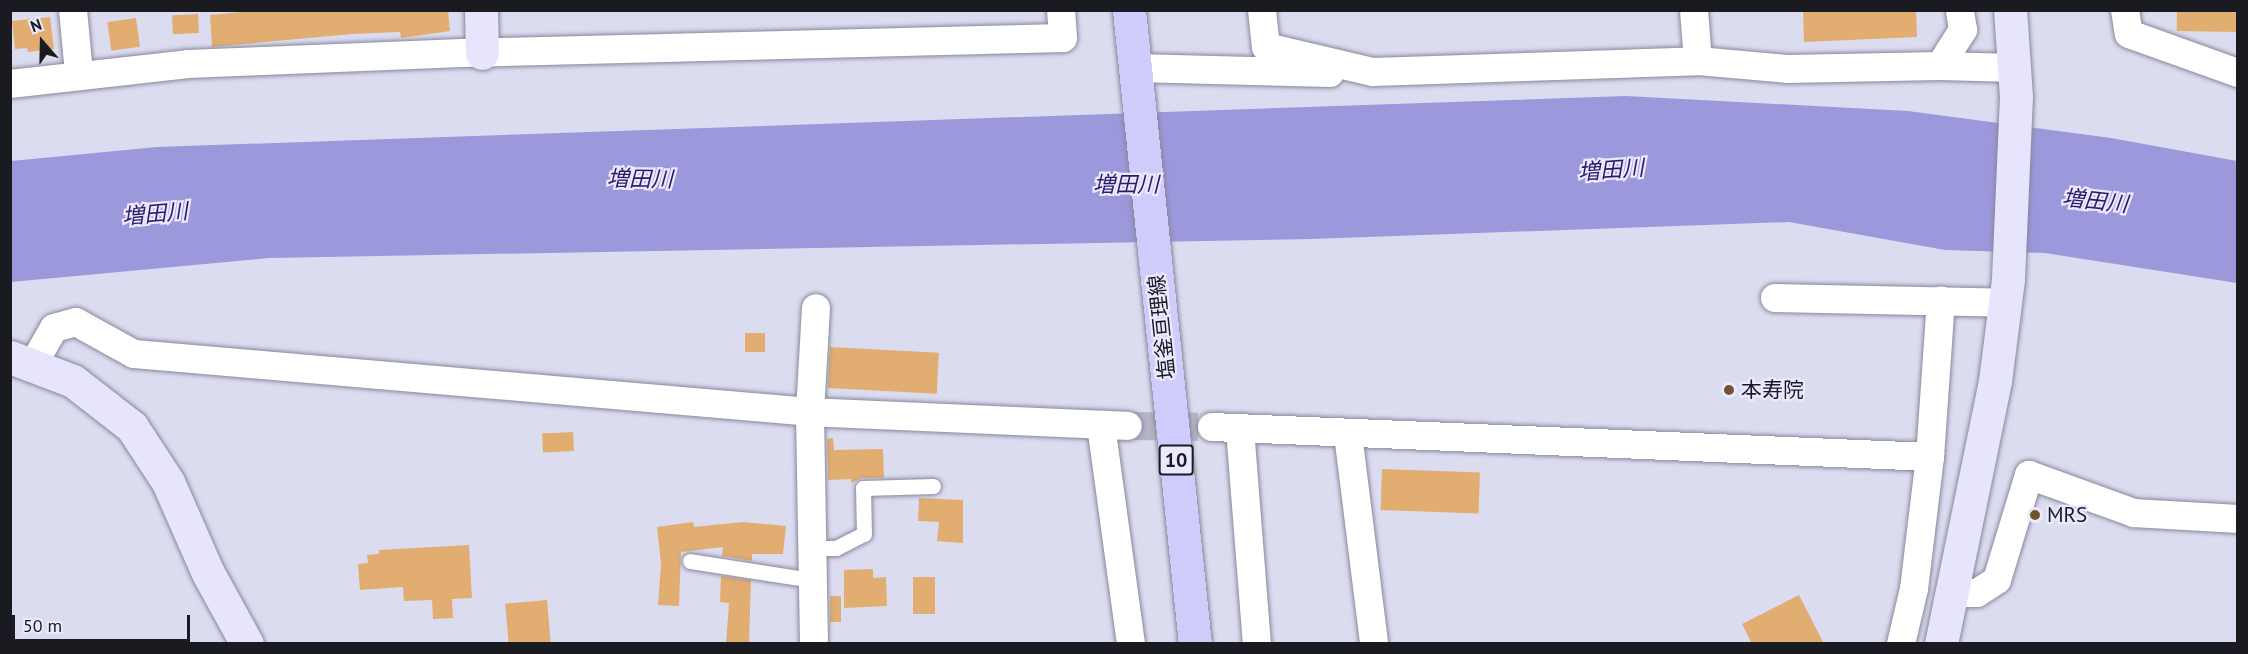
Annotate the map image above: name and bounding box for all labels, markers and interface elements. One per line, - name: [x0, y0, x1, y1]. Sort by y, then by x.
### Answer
- north arrow: [12, 12, 72, 72]
- text: N: [27, 14, 44, 36]
- water label: 増田川: [1577, 155, 1645, 185]
- water label: 増田川: [607, 165, 673, 193]
- water label: 増田川: [1093, 172, 1159, 198]
- water label: 増田川: [2061, 184, 2129, 218]
- water label: 増田川: [121, 198, 189, 230]
- street label: 塩釜亘理線: [1144, 273, 1180, 381]
- place label: 本寿院: [1741, 377, 1804, 403]
- marker: 本寿院: [1722, 383, 1736, 397]
- road number: 10: [1158, 443, 1194, 477]
- place label: MRS: [2047, 502, 2087, 528]
- marker: MRS: [2028, 508, 2042, 522]
- scale bar: [15, 603, 194, 641]
- text: 50 m: [23, 614, 62, 637]

